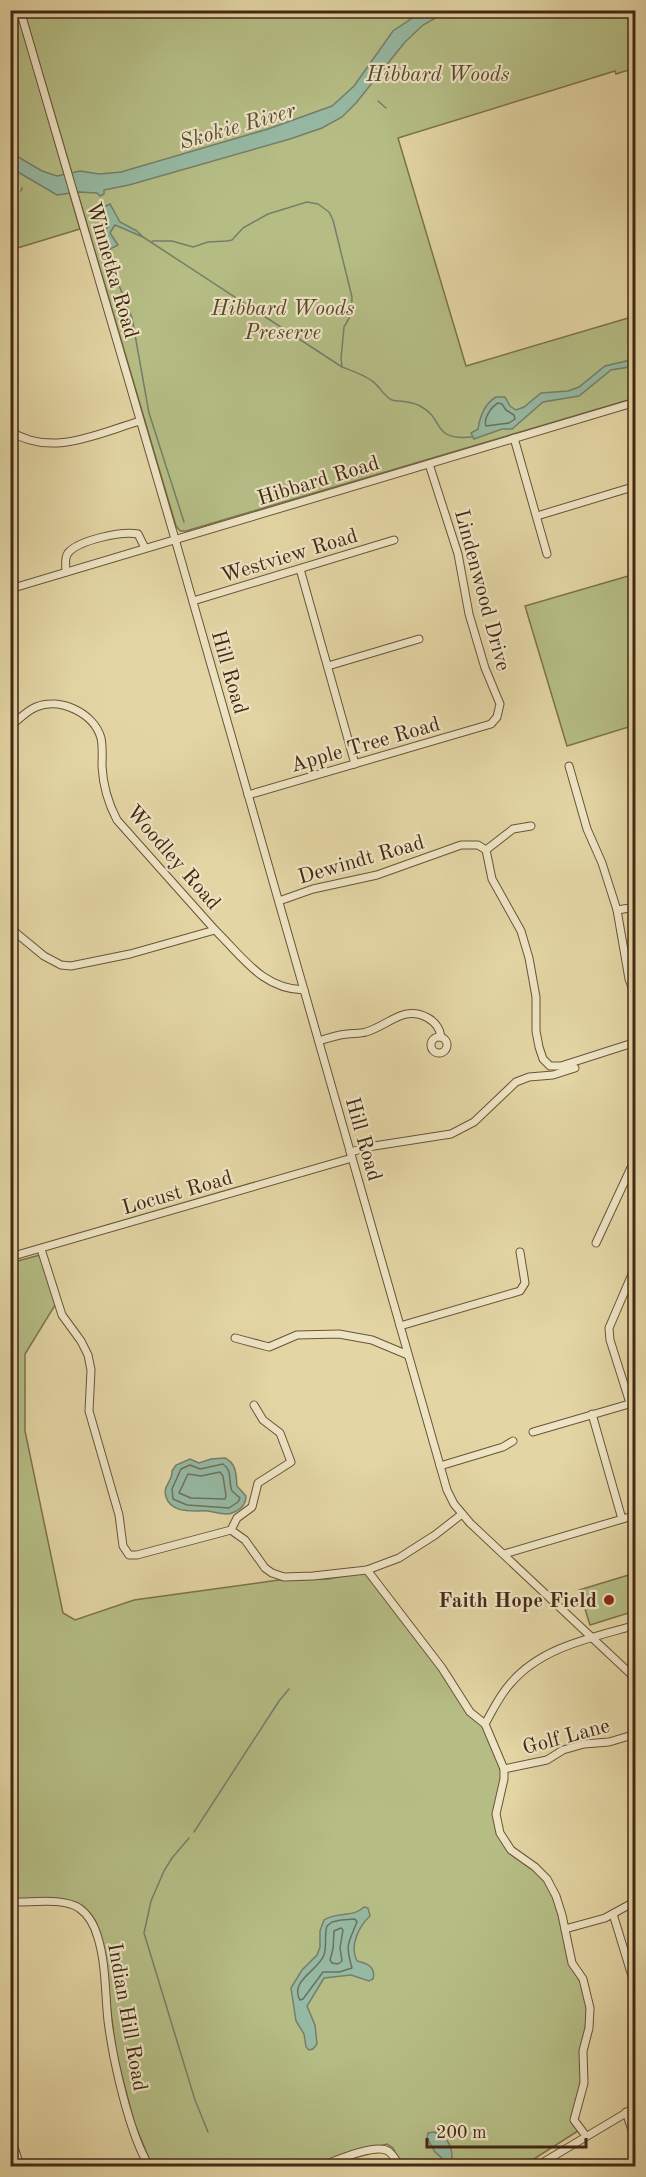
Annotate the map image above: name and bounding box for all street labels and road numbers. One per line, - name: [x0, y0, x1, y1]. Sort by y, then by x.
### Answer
- street label: Winnetka Road: [82, 200, 141, 341]
- street label: Hibbard Road: [255, 453, 382, 510]
- street label: Lindenwood Drive: [450, 507, 513, 673]
- street label: Westview Road: [218, 526, 360, 587]
- street label: Hill Road: [207, 628, 251, 717]
- street label: Apple Tree Road: [288, 714, 443, 777]
- street label: Woodley Road: [122, 802, 224, 914]
- street label: Dewindt Road: [296, 832, 427, 888]
- street label: Hill Road: [341, 1095, 385, 1184]
- street label: Locust Road: [120, 1168, 235, 1219]
- street label: Golf Lane: [520, 1716, 612, 1759]
- street label: Indian Hill Road: [103, 1942, 150, 2093]

